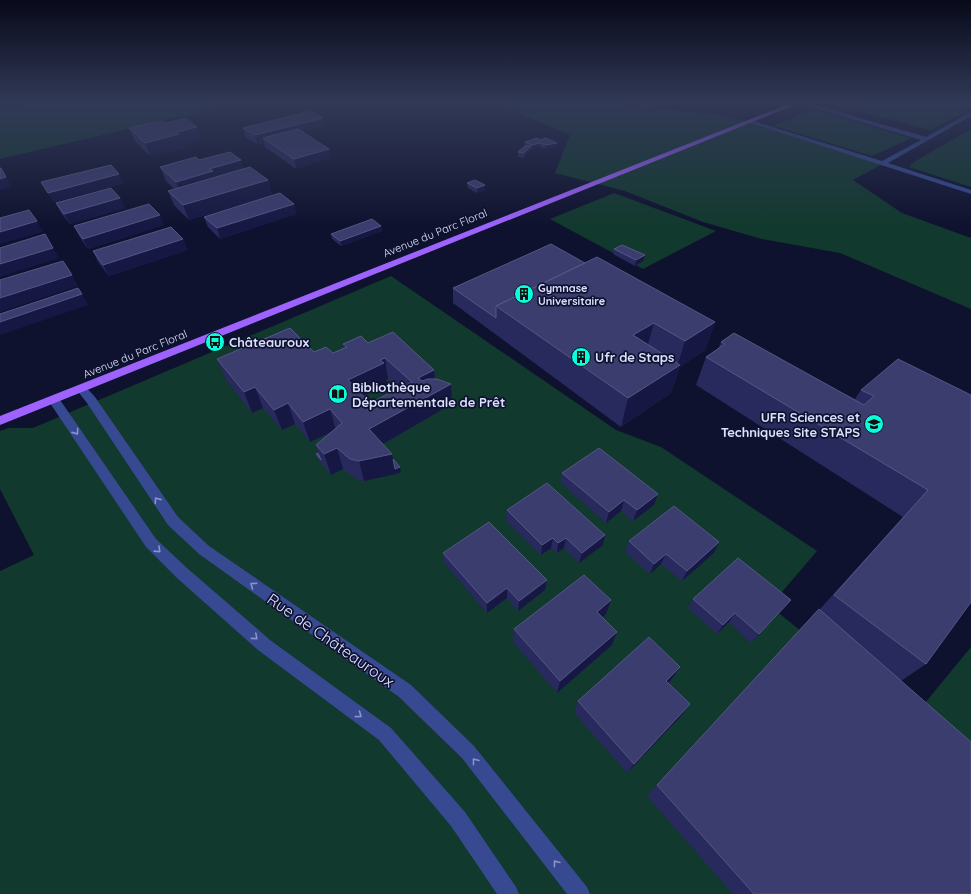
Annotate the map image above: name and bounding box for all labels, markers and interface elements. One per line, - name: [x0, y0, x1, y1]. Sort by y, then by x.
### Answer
- street label: Avenue du Parc Floral: [381, 206, 489, 260]
- place label: Gymnase Universitaire: [538, 281, 606, 308]
- building icon: Gymnase Universitaire: [513, 283, 535, 305]
- street label: Avenue du Parc Floral: [81, 327, 189, 381]
- bus stop icon: Châteauroux: [204, 331, 226, 353]
- place label: Châteauroux: [229, 334, 310, 350]
- building icon: Ufr de Staps: [570, 346, 592, 368]
- place label: Ufr de Staps: [595, 349, 674, 365]
- place label: Bibliothèque Départementale de Prêt: [352, 379, 505, 410]
- library icon: Bibliothèque Départementale de Prêt: [327, 383, 349, 405]
- place label: UFR Sciences et Techniques Site STAPS: [721, 409, 860, 440]
- school or university icon: UFR Sciences et Techniques Site STAPS: [863, 413, 885, 435]
- one-way arrow: [71, 428, 79, 435]
- one-way arrow: [155, 497, 162, 504]
- one-way arrow: [153, 545, 161, 553]
- one-way arrow: [251, 583, 258, 590]
- street label: Rue de Châteauroux: [263, 589, 399, 692]
- one-way arrow: [250, 632, 258, 639]
- one-way arrow: [355, 710, 362, 718]
- one-way arrow: [473, 759, 480, 766]
- one-way arrow: [553, 861, 560, 868]

